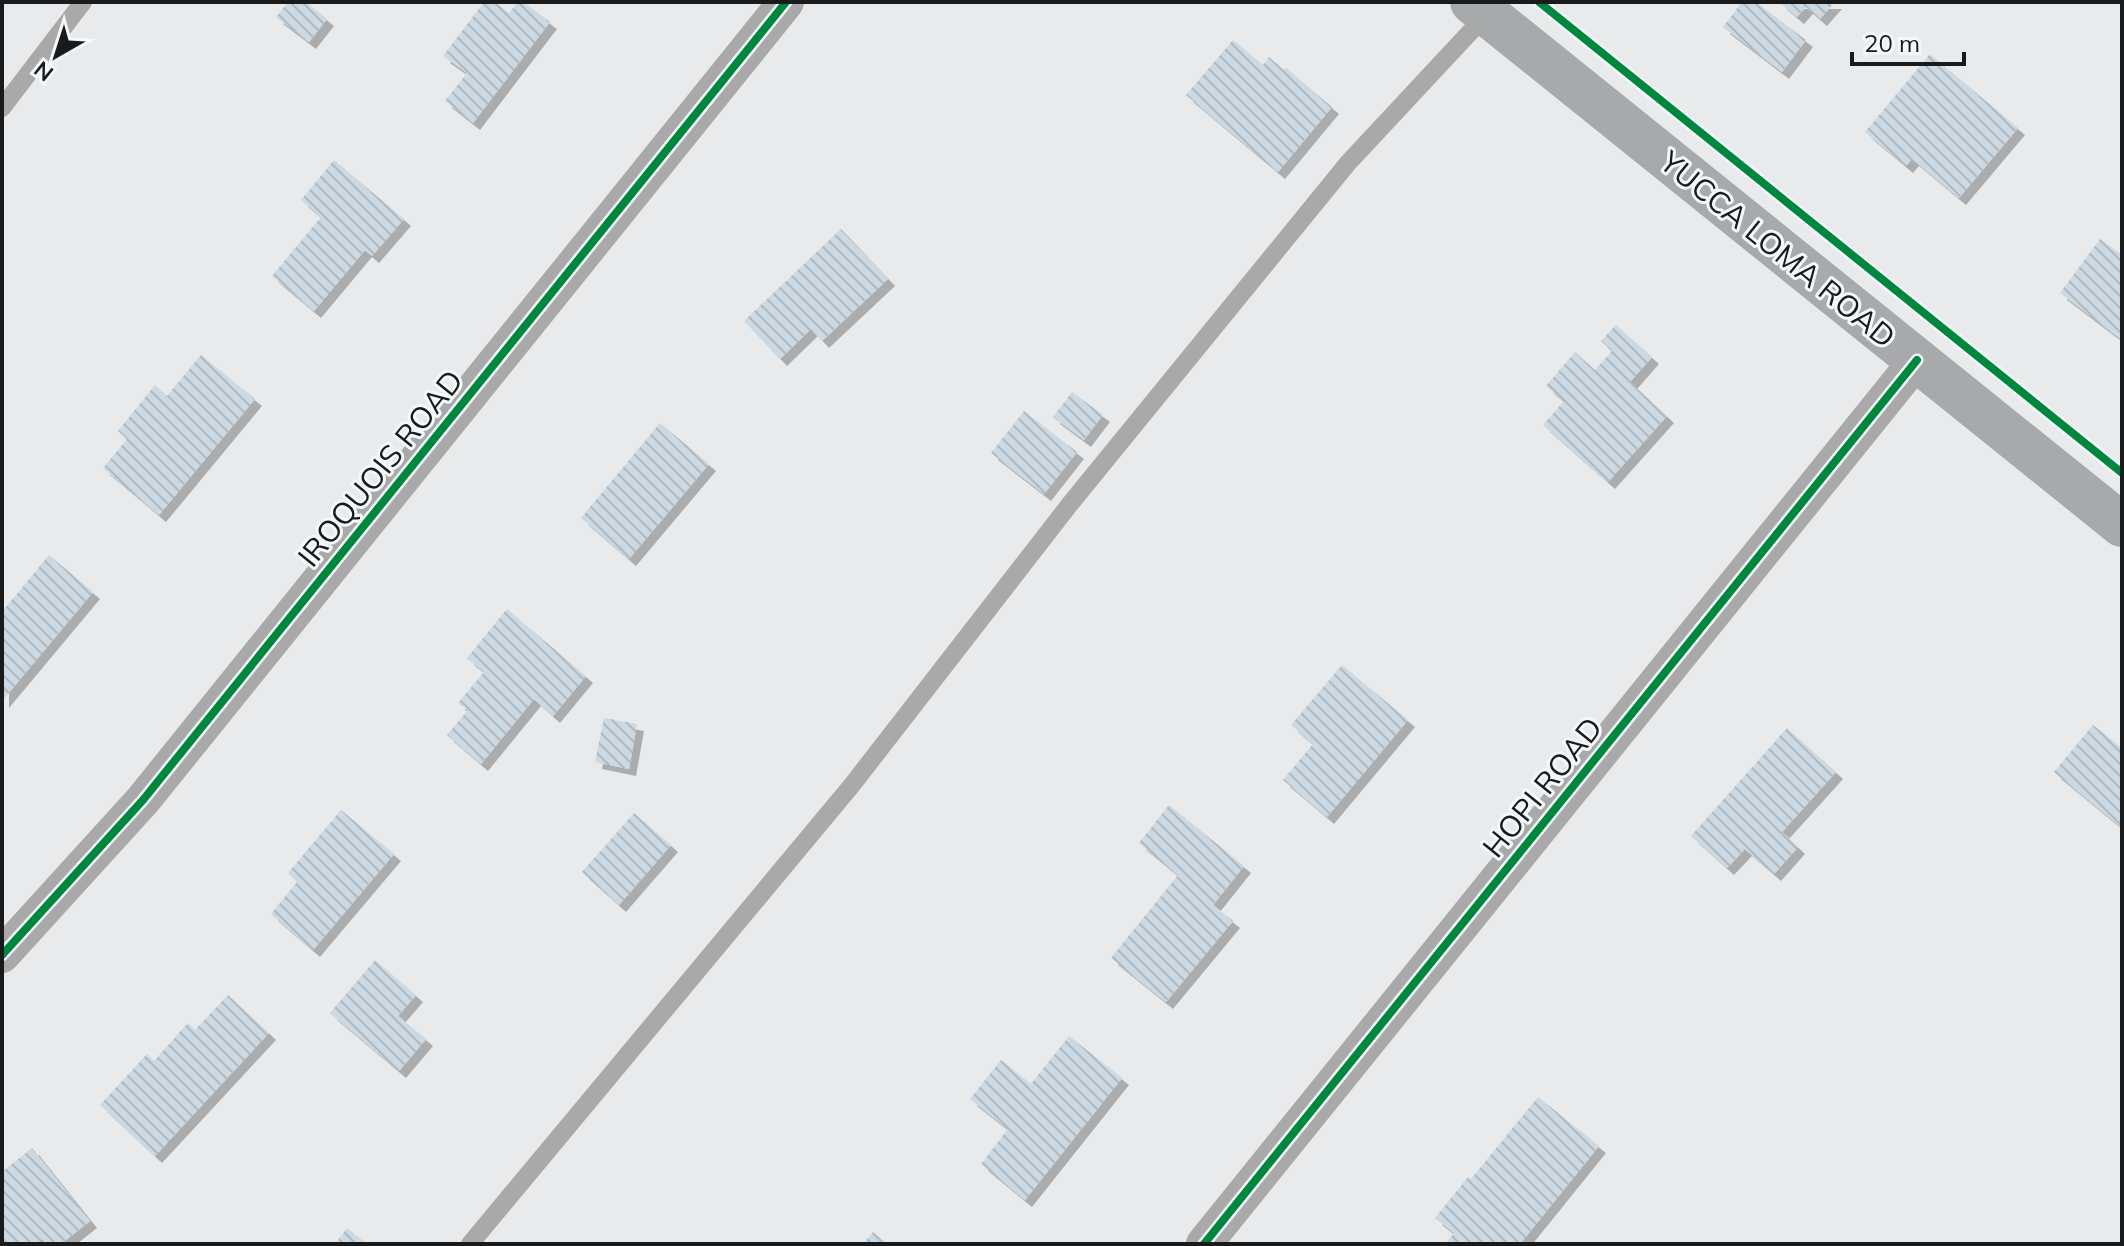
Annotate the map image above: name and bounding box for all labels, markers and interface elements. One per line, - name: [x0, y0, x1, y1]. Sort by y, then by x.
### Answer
- north arrow: [16, 16, 96, 96]
- scale bar: [1852, 16, 1964, 66]
- text: 20 m: [1864, 28, 1920, 58]
- text: N: [28, 55, 59, 88]
- street label: YUCCA LOMA ROAD: [1652, 142, 1903, 356]
- street label: IROQUOIS ROAD: [289, 362, 471, 574]
- street label: HOPI ROAD: [1474, 709, 1610, 865]

